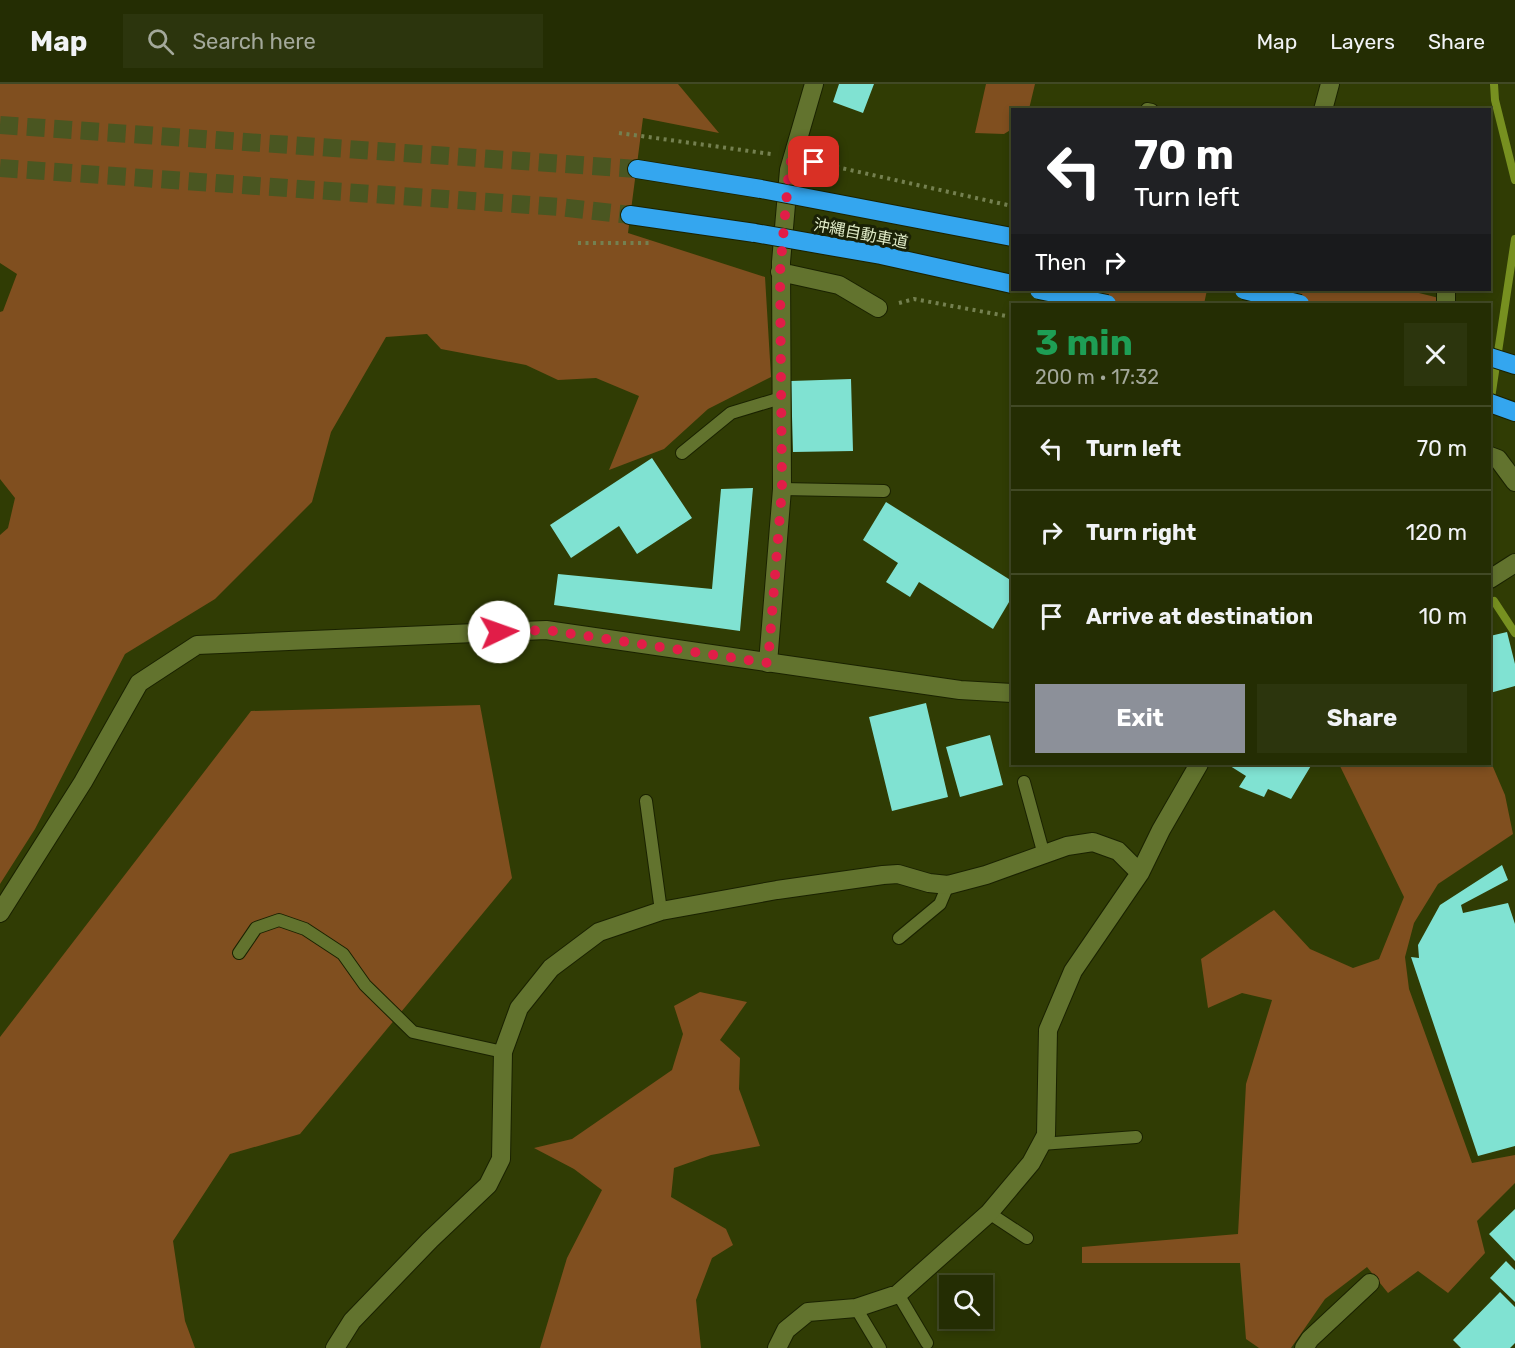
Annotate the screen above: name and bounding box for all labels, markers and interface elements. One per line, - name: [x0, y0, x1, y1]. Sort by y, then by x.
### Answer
- search box: [123, 14, 543, 68]
- text: Map: [30, 25, 87, 58]
- icon: search: [144, 25, 177, 58]
- text: Search here: [192, 28, 316, 55]
- text: Map: [1256, 29, 1297, 54]
- text: Layers: [1330, 29, 1395, 54]
- text: Share: [1428, 29, 1485, 54]
- text: 70 m: [1134, 130, 1234, 180]
- icon: left: [1035, 132, 1113, 210]
- pin: [788, 136, 839, 187]
- icon: arrive: [797, 145, 830, 178]
- text: Turn left: [1134, 181, 1239, 213]
- street label: 沖縄自動車道: [812, 215, 910, 252]
- icon: right: [1098, 246, 1131, 279]
- text: Then: [1035, 249, 1086, 276]
- text: 3 min: [1035, 321, 1133, 364]
- button: close: [1404, 323, 1467, 386]
- text: 200 m · 17:32: [1035, 365, 1159, 389]
- icon: left: [1035, 432, 1068, 465]
- text: Turn left: [1086, 435, 1181, 462]
- text: 70 m: [1417, 435, 1467, 462]
- icon: right: [1035, 516, 1068, 549]
- text: Turn right: [1086, 519, 1196, 546]
- text: 120 m: [1406, 519, 1467, 546]
- position arrow: [467, 600, 531, 664]
- icon: arrive: [1035, 600, 1068, 633]
- text: Arrive at destination: [1086, 603, 1313, 630]
- text: 10 m: [1419, 603, 1467, 630]
- button: Exit: [1035, 684, 1245, 753]
- button: Share: [1257, 684, 1467, 753]
- map controls: [939, 1275, 993, 1329]
- button: search: [939, 1275, 993, 1329]

